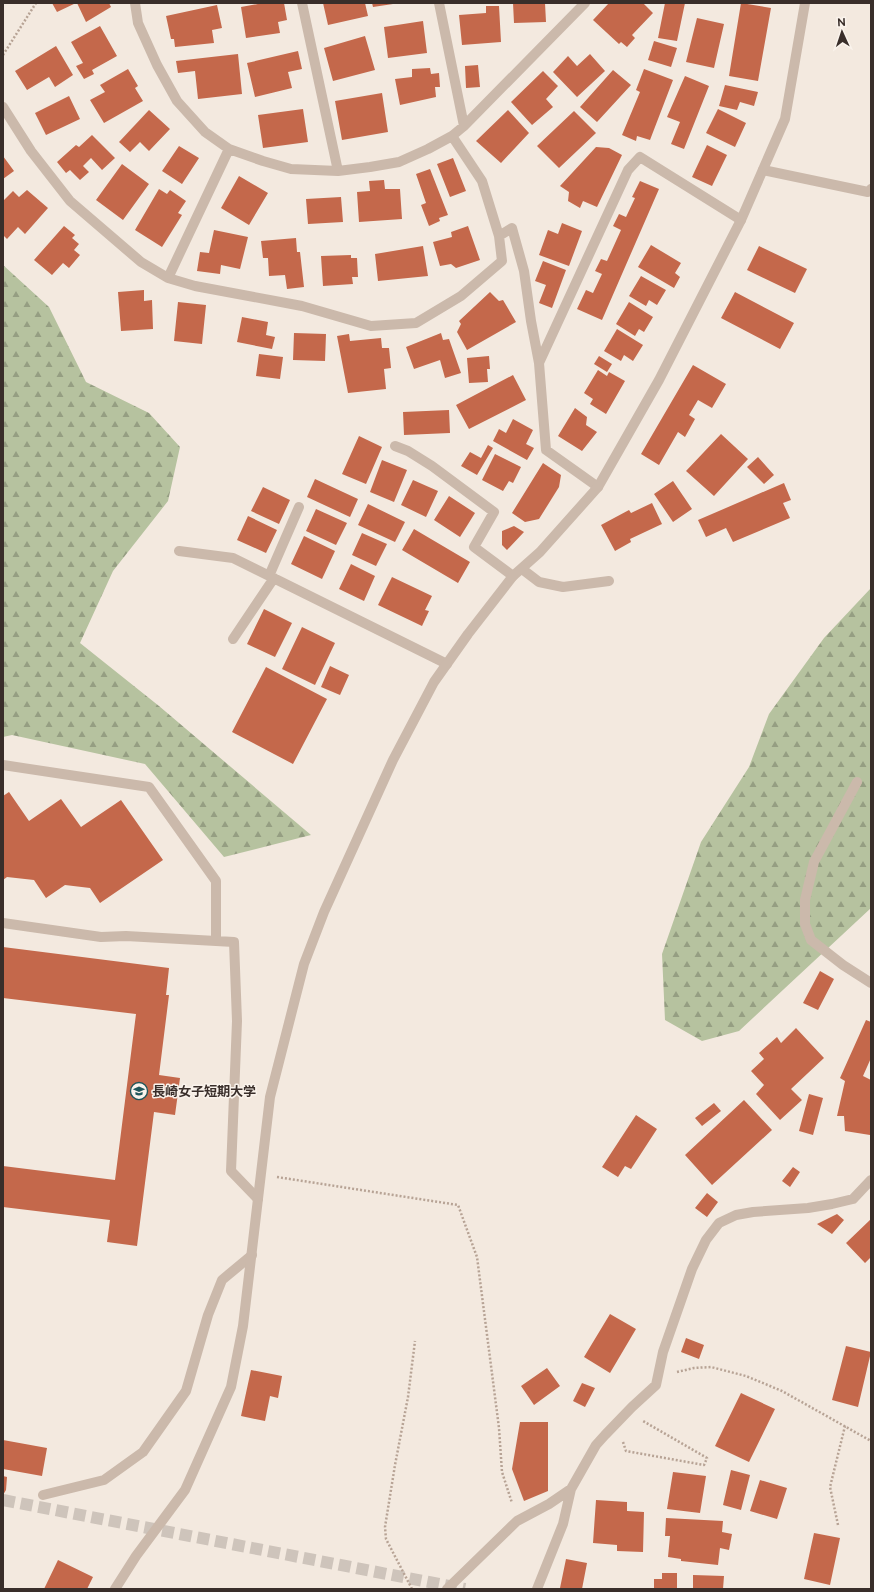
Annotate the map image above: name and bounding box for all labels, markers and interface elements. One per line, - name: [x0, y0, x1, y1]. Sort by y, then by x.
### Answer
- north arrow: [822, 12, 862, 52]
- text: N: [837, 16, 846, 29]
- school or university icon: 長崎女子短期大学: [129, 1081, 149, 1101]
- place label: 長崎女子短期大学: [152, 1084, 256, 1099]

